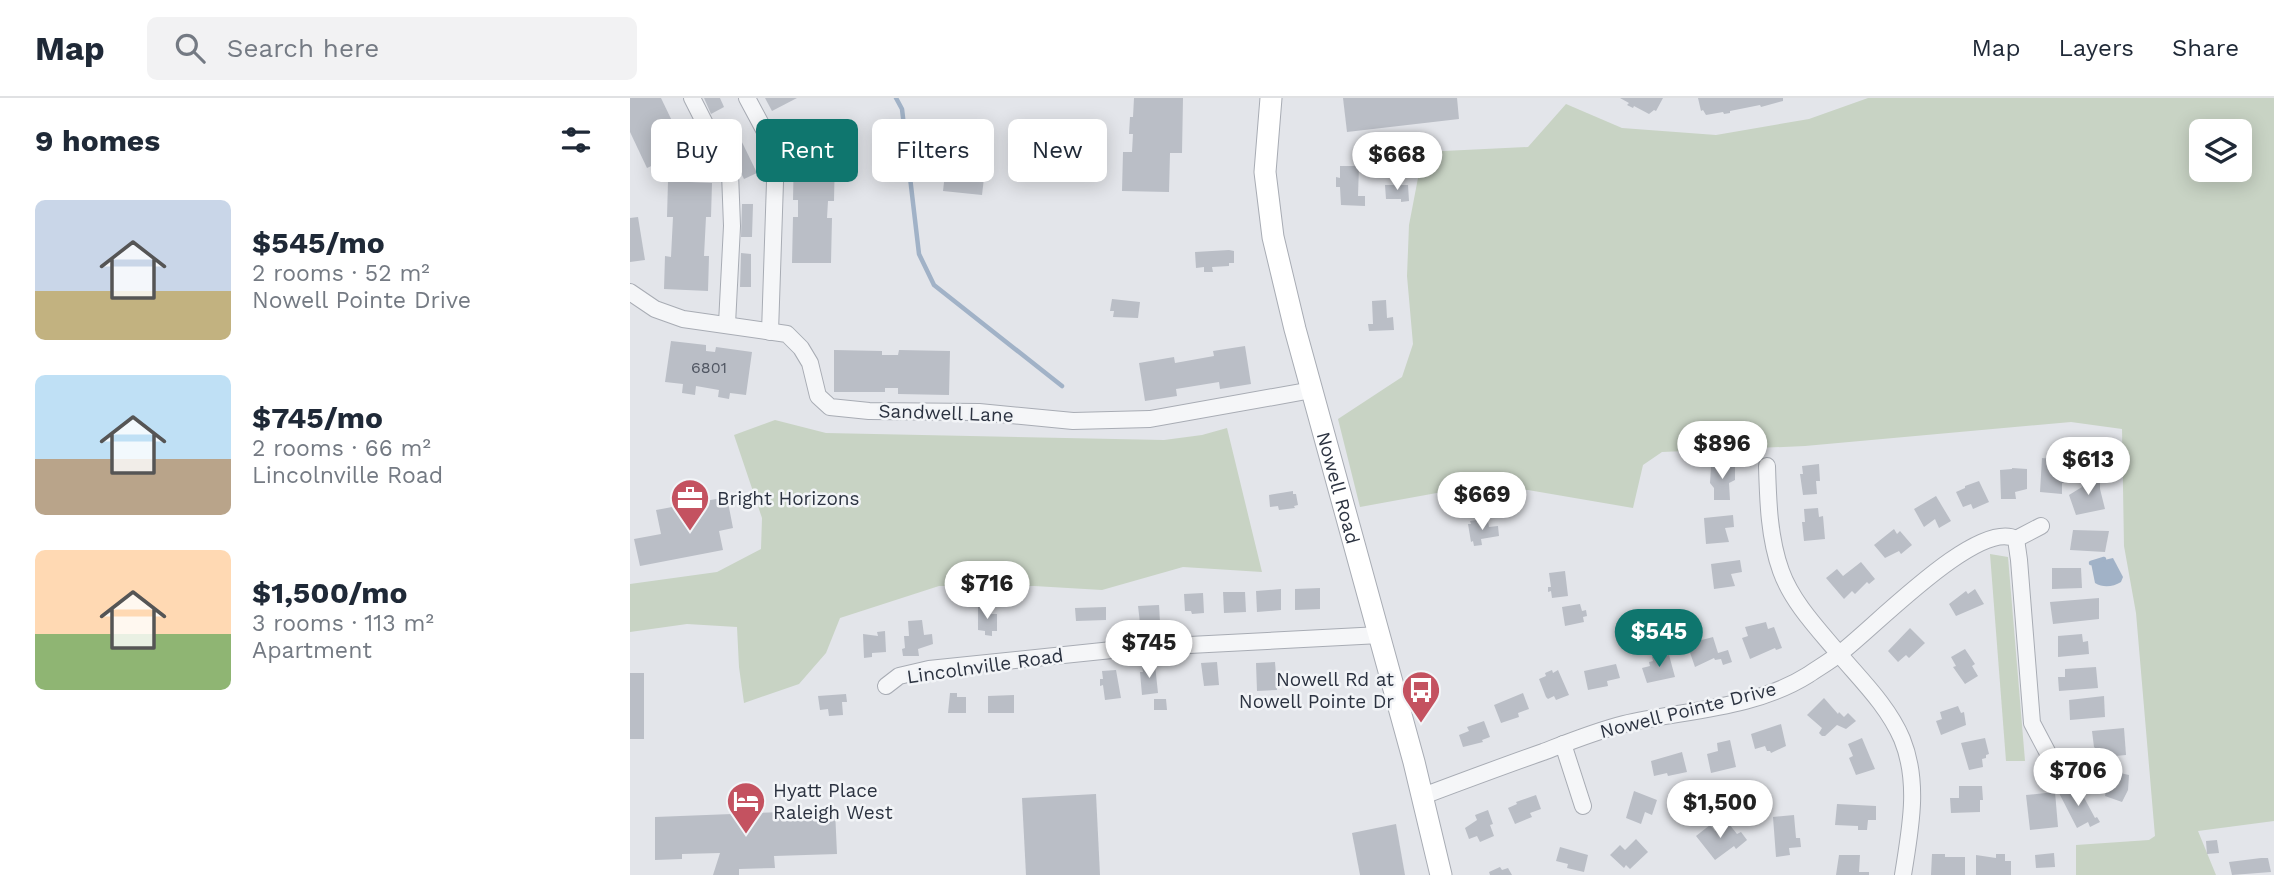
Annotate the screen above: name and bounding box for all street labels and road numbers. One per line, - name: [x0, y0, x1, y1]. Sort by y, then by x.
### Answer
- street label: Sandwell Lane: [878, 399, 1014, 427]
- street label: Nowell Road: [1312, 429, 1365, 546]
- street label: Lincolnville Road: [905, 644, 1065, 688]
- street label: Nowell Pointe Drive: [1597, 677, 1779, 743]

